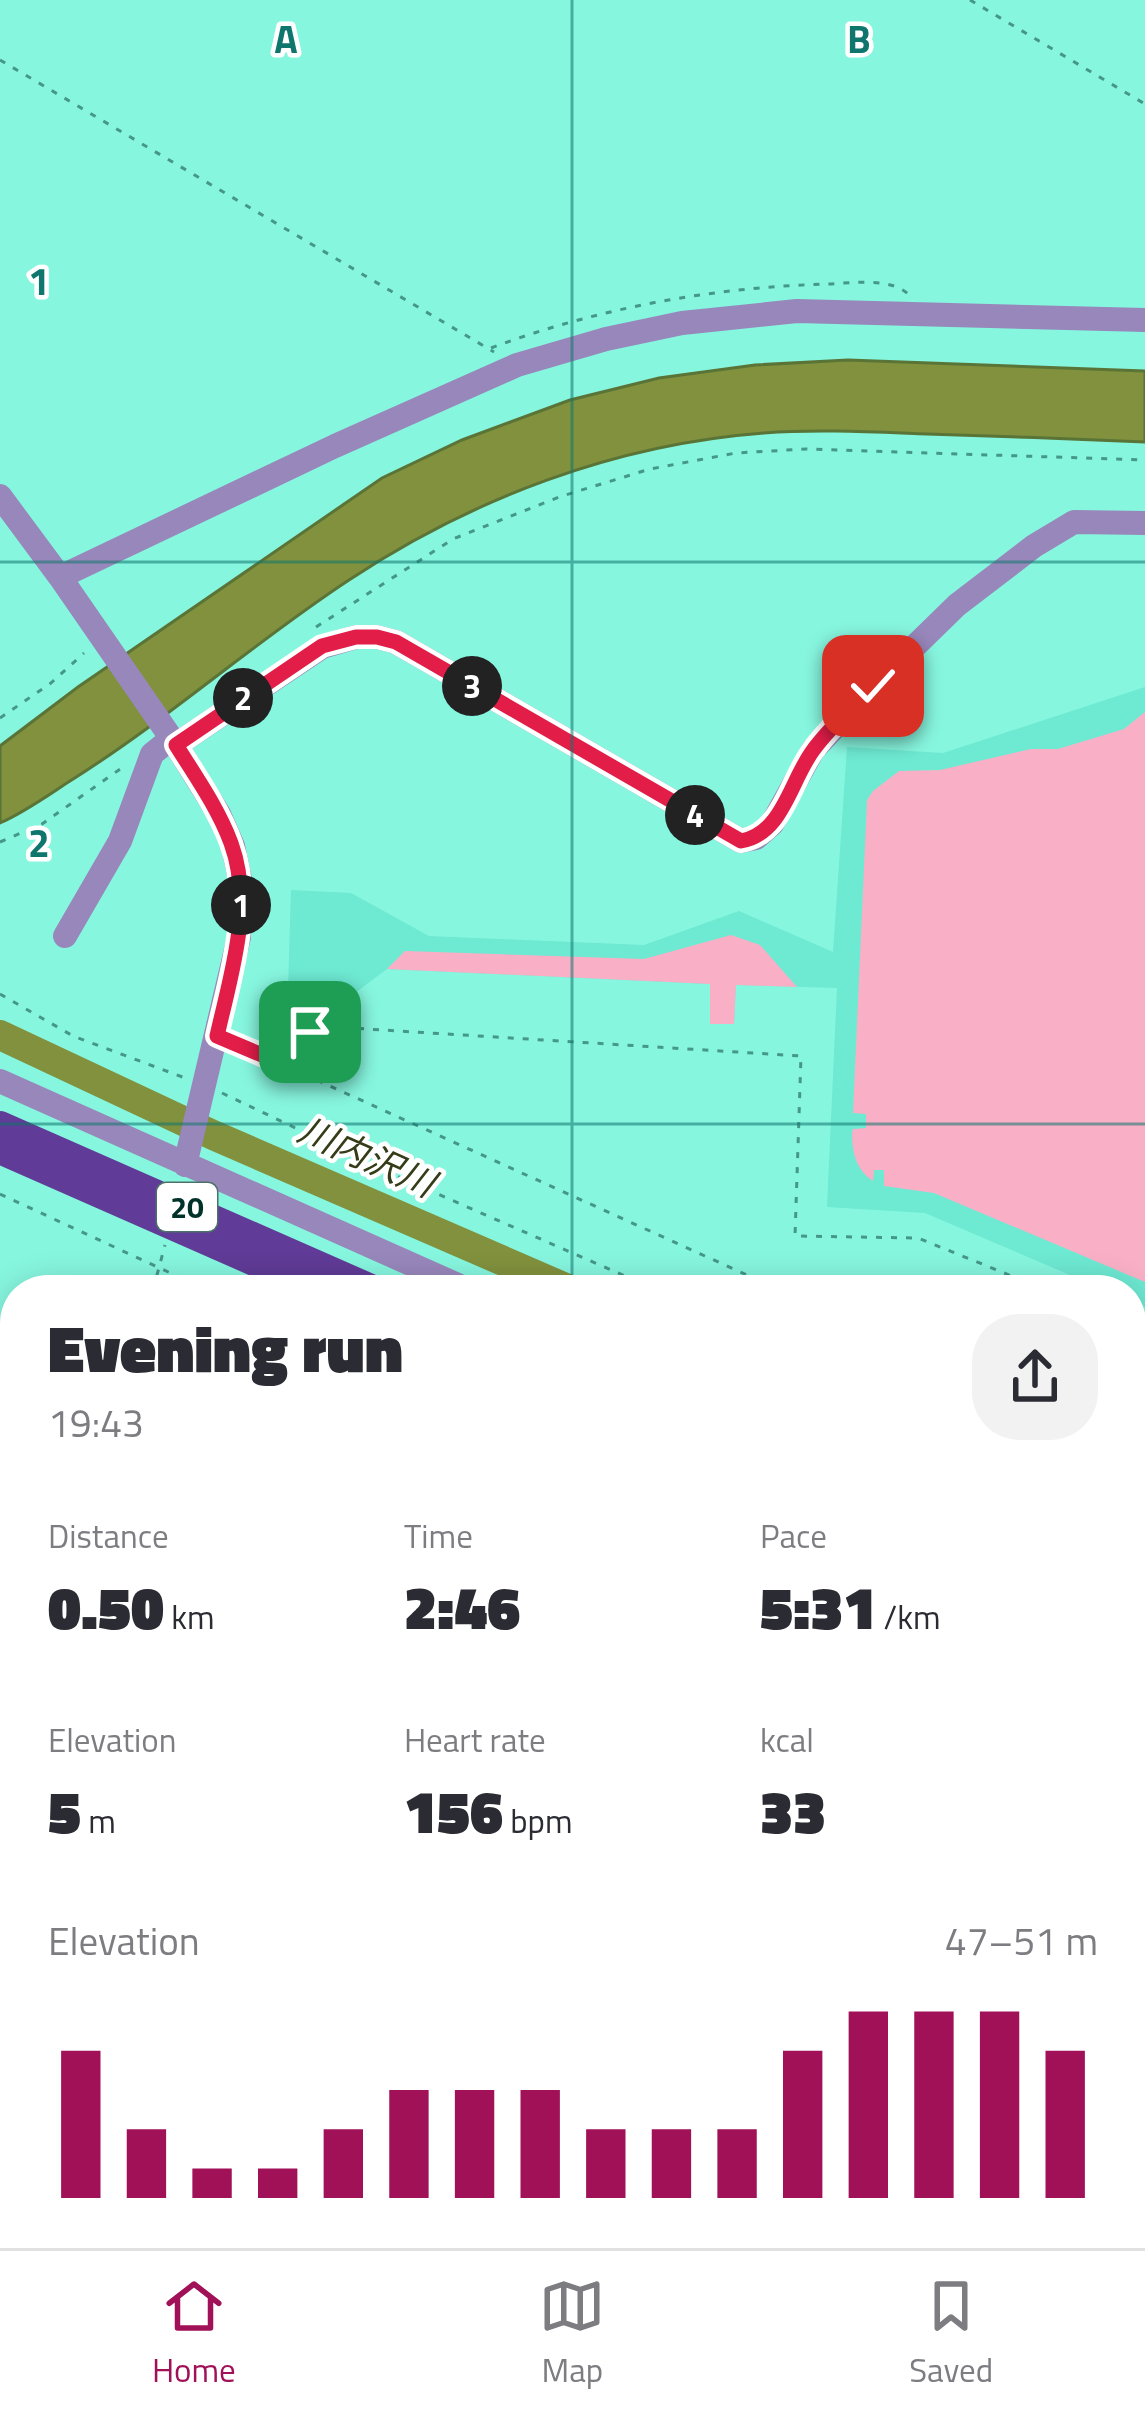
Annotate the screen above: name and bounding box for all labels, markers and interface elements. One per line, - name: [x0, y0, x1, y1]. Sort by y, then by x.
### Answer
- text: A: [274, 9, 298, 68]
- text: B: [847, 9, 871, 68]
- text: 1: [28, 251, 50, 310]
- pin: [822, 635, 924, 737]
- icon: check: [840, 653, 906, 719]
- pin: 3: [442, 656, 502, 716]
- text: 3: [463, 661, 481, 711]
- pin: 2: [213, 668, 273, 728]
- text: 2: [234, 673, 252, 723]
- pin: 4: [665, 785, 725, 845]
- text: 4: [686, 790, 704, 840]
- text: 2: [28, 813, 50, 872]
- pin: 1: [211, 875, 271, 935]
- text: 1: [232, 880, 250, 930]
- pin: [259, 981, 361, 1083]
- icon: arrive: [277, 999, 343, 1065]
- water label: 川内沢川: [290, 1102, 448, 1212]
- road number: 20: [157, 1183, 217, 1231]
- text: Evening run: [48, 1297, 403, 1398]
- button: share: [972, 1314, 1098, 1440]
- text: 19:43: [48, 1393, 144, 1452]
- text: Distance: [48, 1511, 169, 1561]
- text: Time: [404, 1511, 473, 1561]
- text: Pace: [760, 1511, 827, 1561]
- text: 0.50: [48, 1561, 164, 1652]
- text: 2:46: [404, 1561, 520, 1652]
- text: 5:31: [760, 1561, 876, 1652]
- text: km: [164, 1592, 215, 1642]
- text: /km: [876, 1592, 941, 1642]
- text: Elevation: [48, 1715, 176, 1765]
- text: Heart rate: [404, 1715, 546, 1765]
- text: kcal: [760, 1715, 814, 1765]
- text: 5: [48, 1765, 81, 1856]
- text: 156: [404, 1765, 503, 1856]
- text: 33: [760, 1765, 826, 1856]
- text: m: [81, 1796, 116, 1846]
- text: bpm: [503, 1796, 573, 1846]
- text: Elevation: [48, 1911, 200, 1970]
- text: 47–51 m: [945, 1911, 1098, 1970]
- tab: Home: [152, 2273, 236, 2395]
- tab: Map: [539, 2273, 605, 2395]
- tab: Saved: [909, 2273, 993, 2395]

